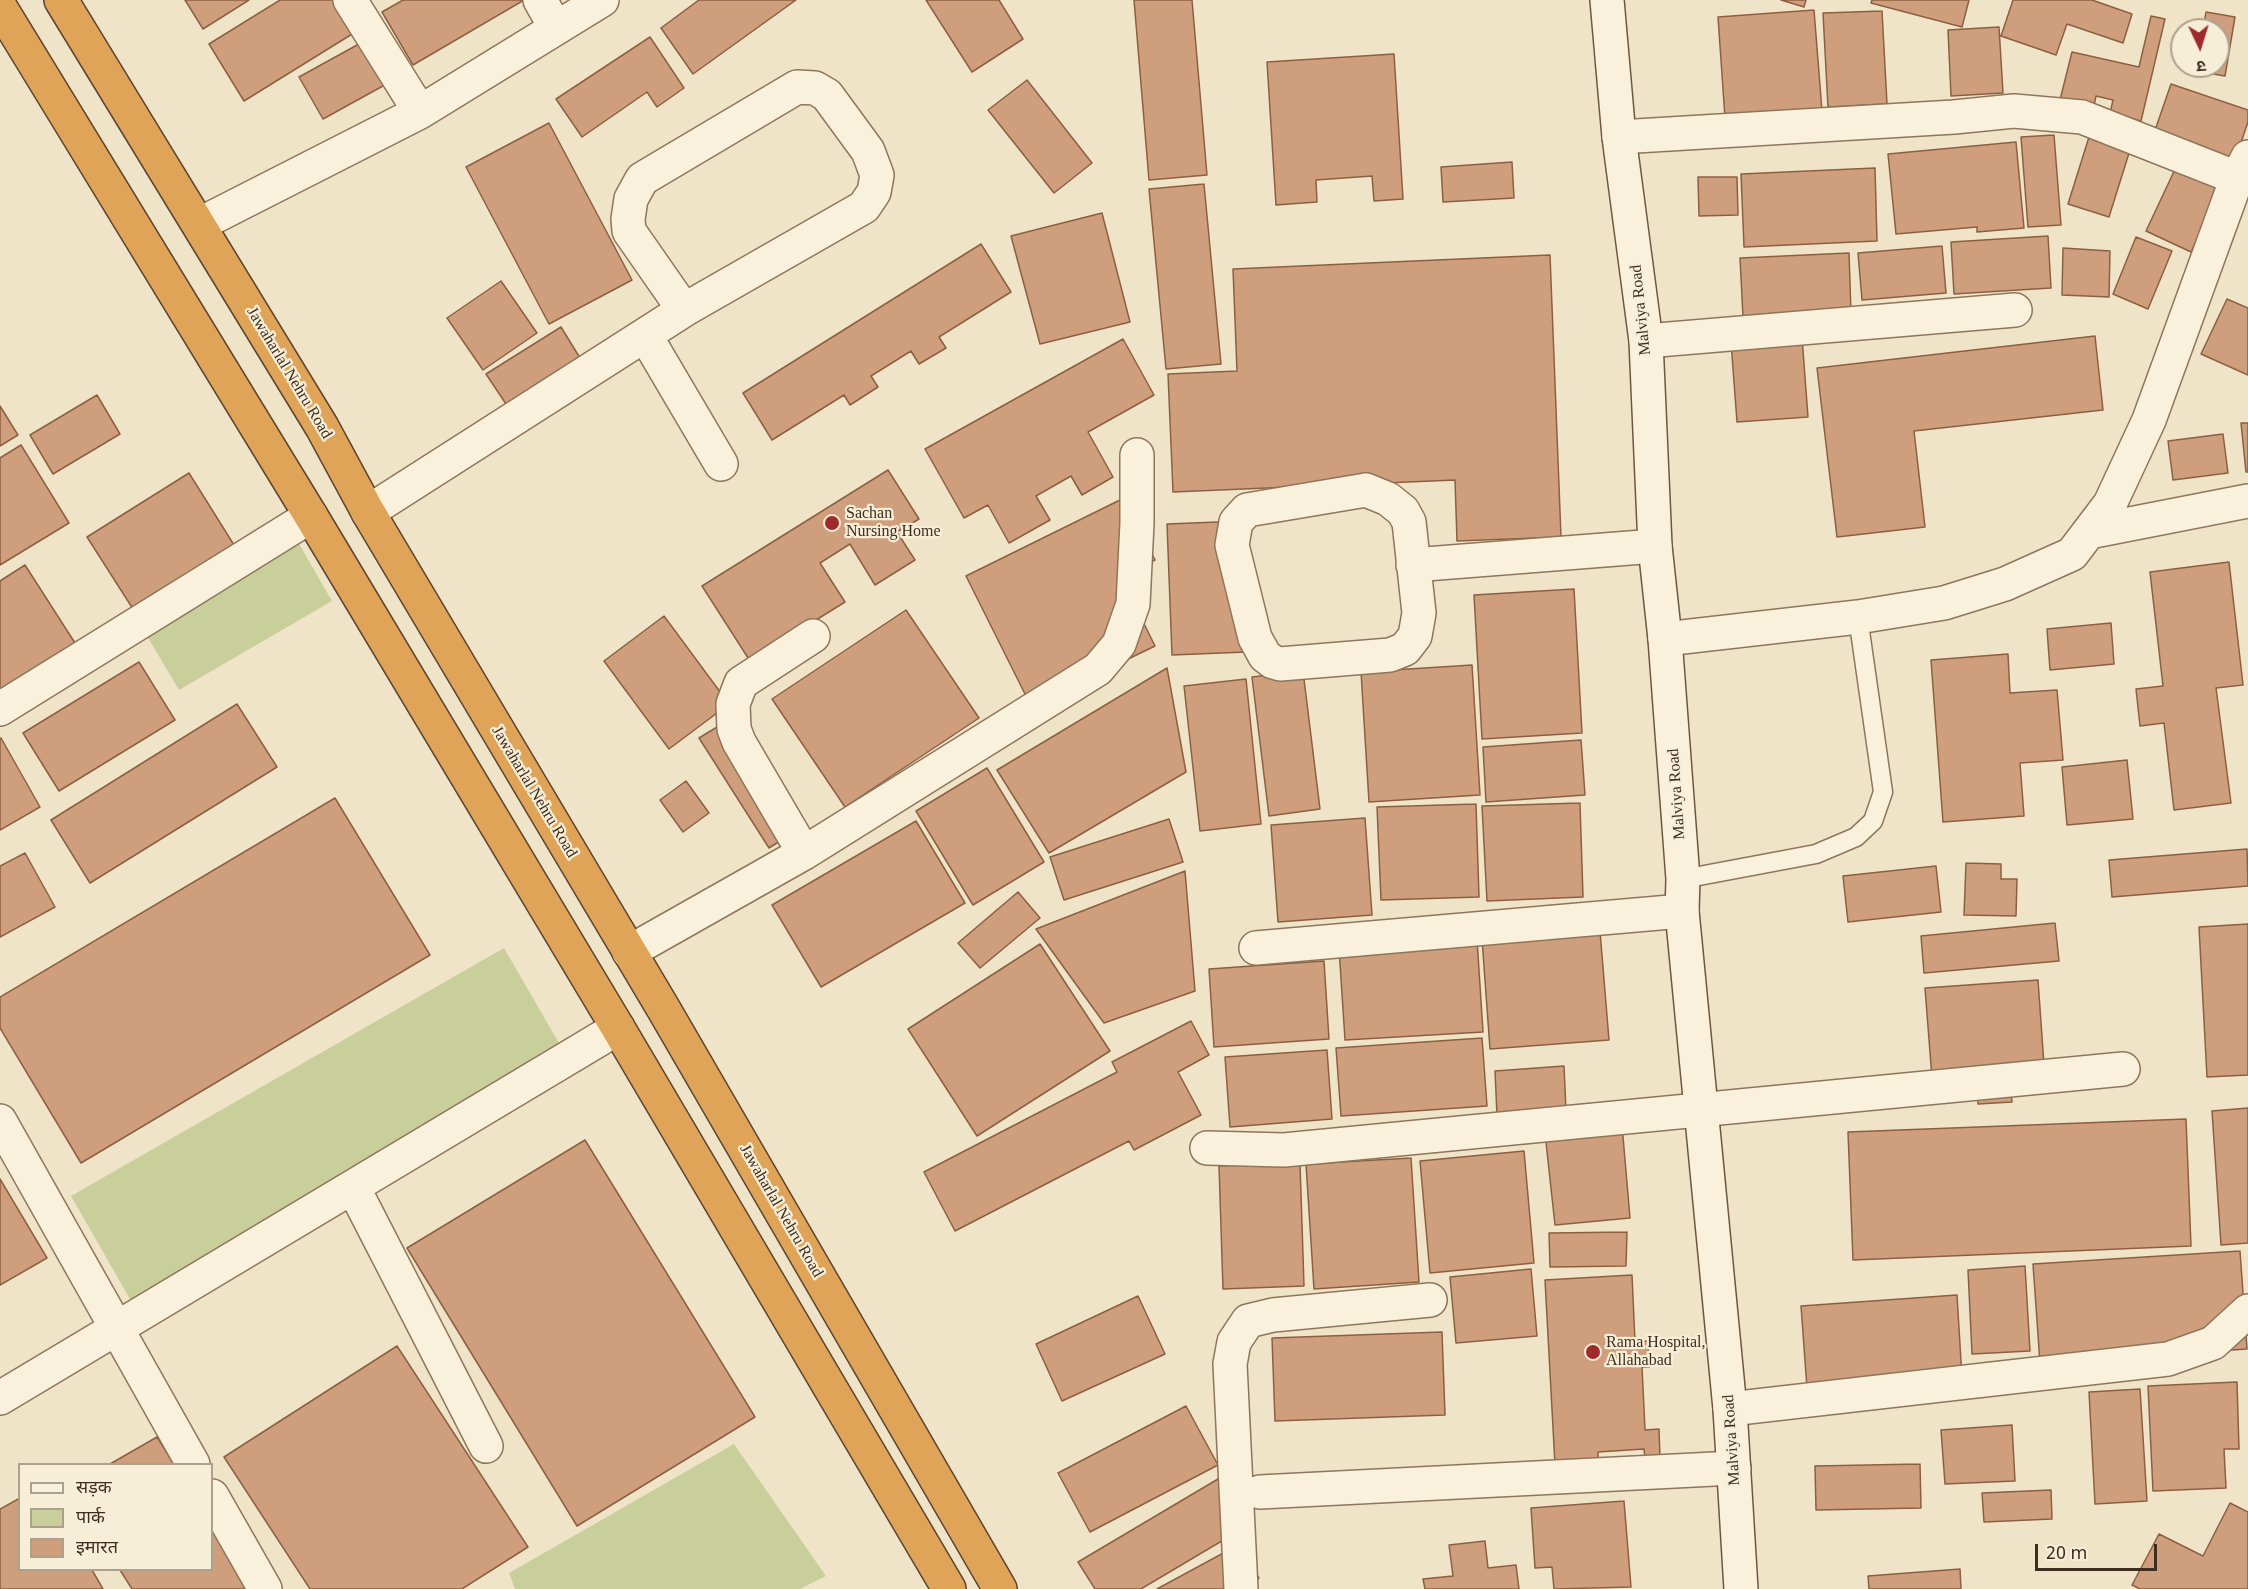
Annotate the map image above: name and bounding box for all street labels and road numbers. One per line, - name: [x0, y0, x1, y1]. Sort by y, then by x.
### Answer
- street label: Malviya Road: [1626, 259, 1656, 361]
- street label: Jawaharlal Nehru Road: [236, 294, 342, 452]
- street label: Jawaharlal Nehru Road: [481, 713, 587, 871]
- street label: Malviya Road: [1664, 744, 1690, 844]
- street label: Jawaharlal Nehru Road: [730, 1132, 832, 1290]
- street label: Malviya Road: [1719, 1390, 1745, 1490]

